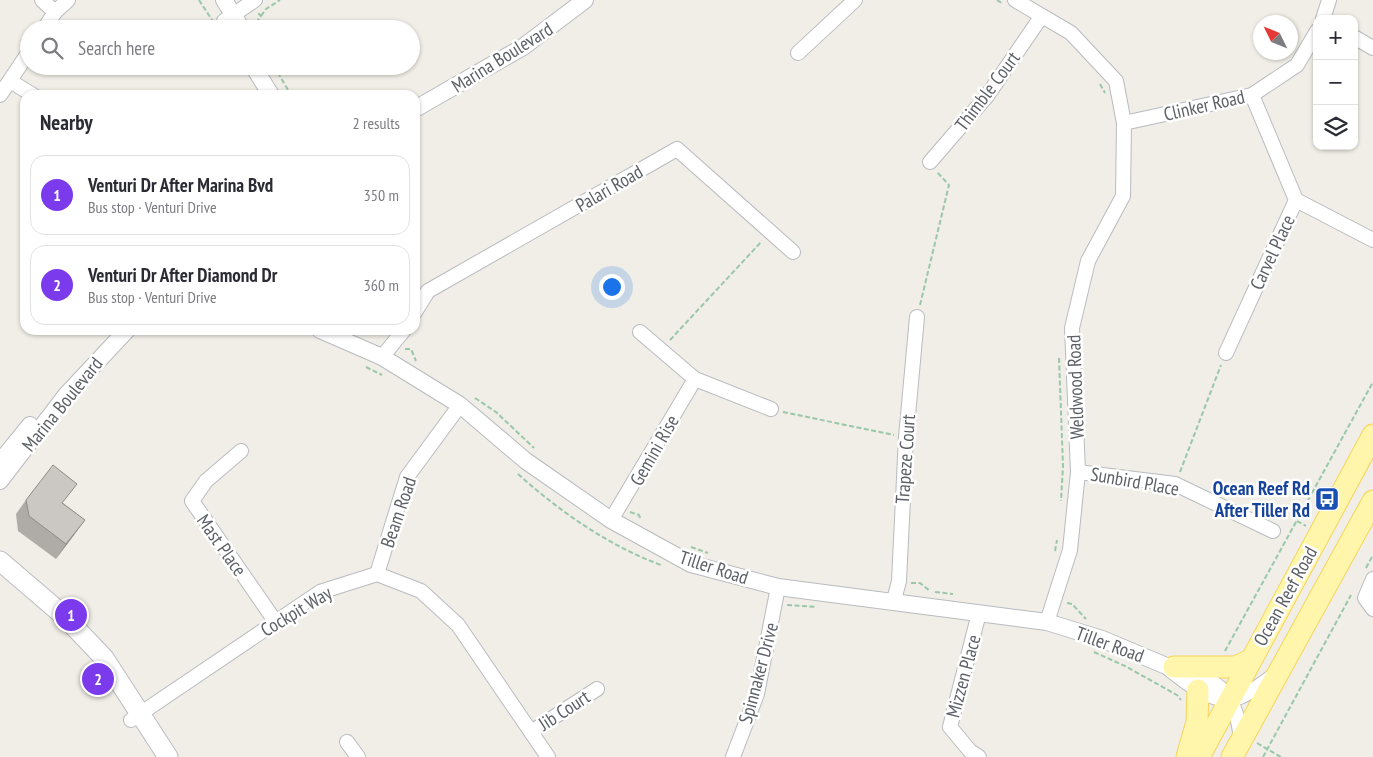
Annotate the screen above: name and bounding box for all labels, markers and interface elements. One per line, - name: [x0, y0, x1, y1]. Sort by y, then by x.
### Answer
- north arrow: [1253, 15, 1298, 60]
- map controls: [1313, 15, 1358, 150]
- button: +: [1313, 15, 1358, 60]
- street label: Marina Boulevard: [447, 16, 557, 98]
- search box: [20, 20, 420, 75]
- icon: search: [38, 34, 66, 62]
- text: Search here: [78, 36, 155, 60]
- street label: Thimble Court: [949, 46, 1025, 136]
- button: −: [1313, 60, 1358, 105]
- street label: Clinker Road: [1161, 84, 1247, 126]
- button: layers: [1313, 105, 1358, 150]
- text: Nearby: [40, 109, 93, 136]
- text: 2 results: [353, 113, 400, 133]
- street label: Palari Road: [571, 159, 647, 217]
- text: Venturi Dr After Marina Bvd: [88, 173, 273, 197]
- text: 1: [53, 185, 61, 205]
- text: 350 m: [364, 185, 399, 205]
- text: Bus stop · Venturi Drive: [88, 197, 217, 217]
- street label: Carvel Place: [1244, 211, 1300, 293]
- text: Venturi Dr After Diamond Dr: [88, 263, 277, 287]
- your location: [599, 274, 625, 300]
- text: 2: [53, 275, 61, 295]
- text: 360 m: [364, 275, 399, 295]
- text: Bus stop · Venturi Drive: [88, 287, 217, 307]
- street label: Weldwood Road: [1061, 334, 1089, 440]
- street label: Marina Boulevard: [17, 352, 107, 456]
- street label: Gemini Rise: [624, 410, 684, 490]
- street label: Trapeze Court: [890, 413, 920, 505]
- street label: Sunbird Place: [1089, 461, 1181, 501]
- street label: Beam Road: [375, 473, 421, 551]
- place label: Ocean Reef Rd After Tiller Rd: [1213, 476, 1310, 522]
- bus stop icon: Ocean Reef Rd After Tiller Rd: [1314, 486, 1340, 512]
- street label: Mast Place: [192, 509, 252, 581]
- street label: Ocean Reef Road: [1248, 542, 1322, 650]
- street label: Tiller Road: [677, 545, 751, 589]
- street label: Cockpit Way: [256, 580, 337, 642]
- pin: 1: [55, 596, 87, 634]
- street label: Spinnaker Drive: [733, 620, 783, 726]
- street label: Tiller Road: [1073, 621, 1147, 667]
- street label: Mizzen Place: [940, 632, 986, 720]
- pin: 2: [82, 660, 114, 698]
- street label: Jib Court: [533, 684, 595, 736]

